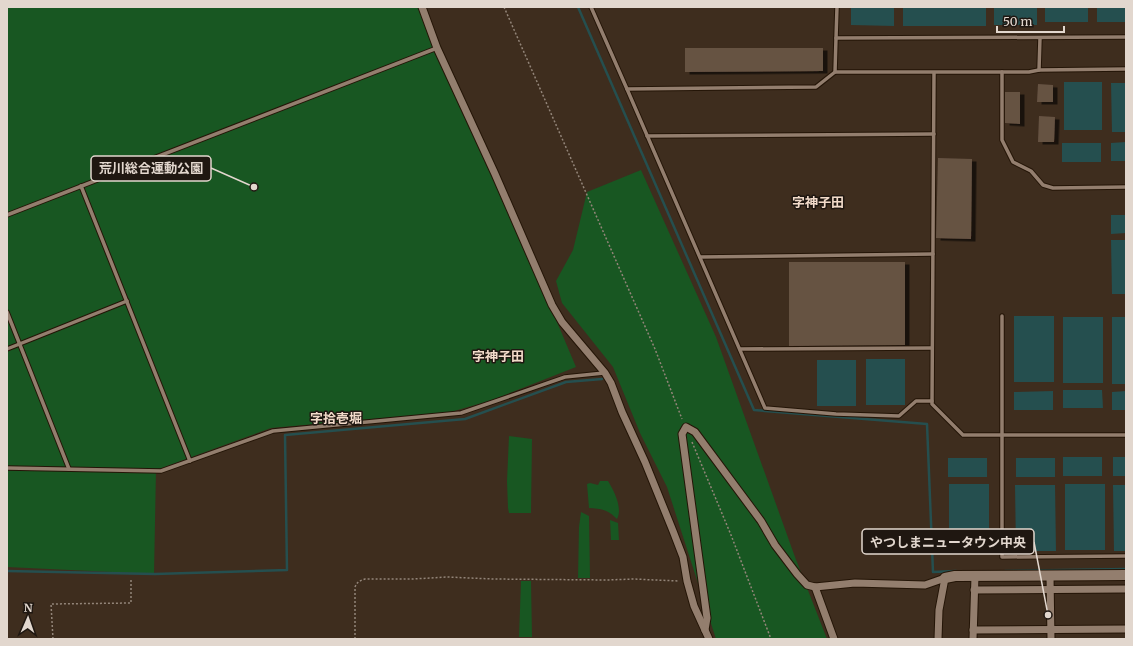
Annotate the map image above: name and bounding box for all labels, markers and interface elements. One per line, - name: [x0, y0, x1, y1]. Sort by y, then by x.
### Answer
- scale bar: [997, 8, 1064, 34]
- text: 50 m: [1003, 14, 1032, 29]
- callout: 荒川総合運動公園: [91, 156, 211, 181]
- text: 荒川総合運動公園: [99, 160, 203, 177]
- district label: 字神子田: [792, 194, 844, 211]
- district label: 字神子田: [472, 348, 524, 365]
- district label: 字拾壱堀: [310, 410, 362, 427]
- callout: やつしまニュータウン中央: [862, 529, 1034, 554]
- text: やつしまニュータウン中央: [870, 534, 1026, 551]
- north arrow: [8, 598, 48, 638]
- text: N: [24, 601, 33, 615]

